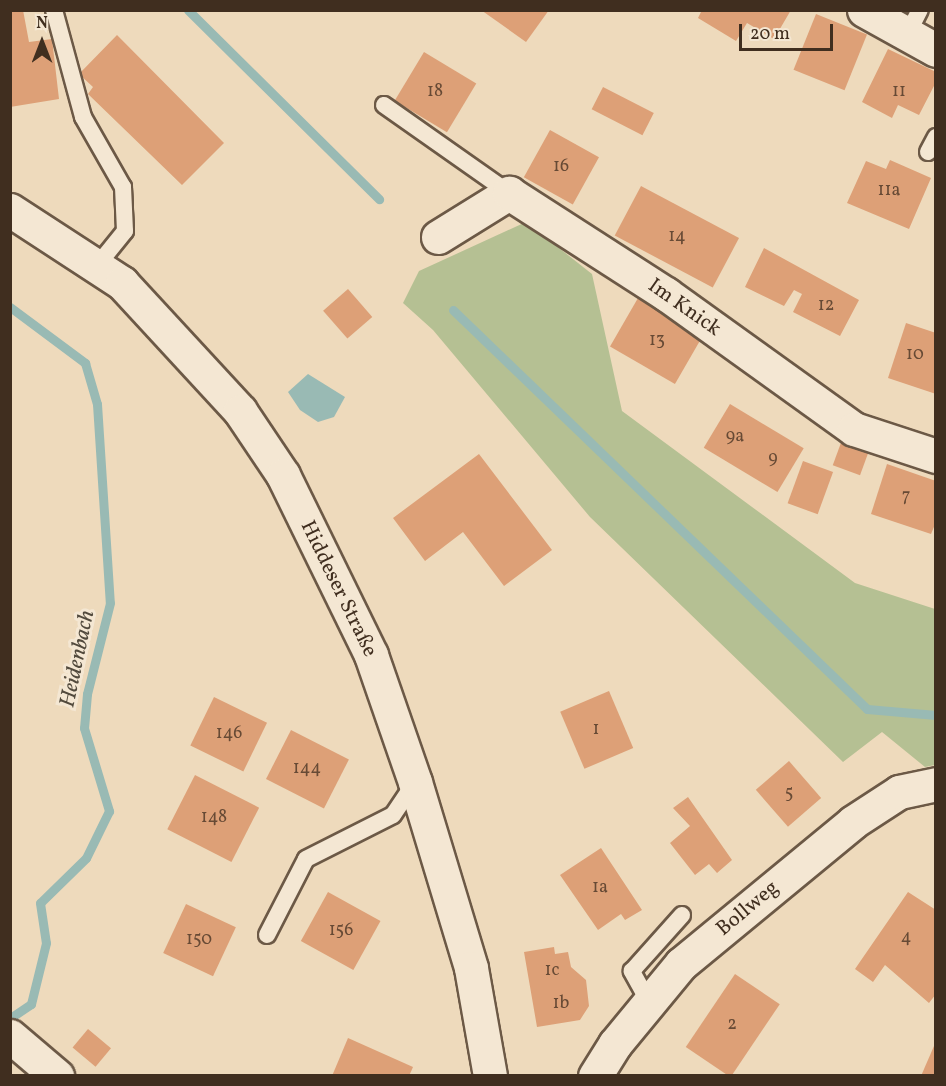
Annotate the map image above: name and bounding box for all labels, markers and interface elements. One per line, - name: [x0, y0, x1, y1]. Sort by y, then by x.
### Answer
- north arrow: [12, 12, 72, 72]
- scale bar: [742, 12, 836, 50]
- text: N: [36, 13, 48, 35]
- text: 20 m: [750, 22, 790, 47]
- house number: 18: [427, 81, 443, 103]
- house number: 11: [892, 81, 906, 103]
- house number: 16: [553, 156, 569, 178]
- house number: 11a: [878, 180, 900, 202]
- house number: 14: [668, 226, 686, 248]
- street label: Im Knick: [643, 274, 725, 342]
- house number: 12: [818, 295, 834, 317]
- house number: 13: [649, 330, 665, 352]
- house number: 10: [906, 344, 924, 366]
- house number: 9a: [726, 426, 744, 448]
- house number: 9: [768, 448, 778, 470]
- house number: 7: [902, 486, 910, 508]
- street label: Hiddeser Straße: [294, 517, 382, 661]
- water label: Heidenbach: [55, 608, 101, 710]
- house number: 1: [593, 719, 599, 741]
- house number: 146: [216, 723, 242, 745]
- house number: 144: [293, 758, 321, 780]
- house number: 5: [785, 783, 793, 805]
- house number: 148: [201, 807, 227, 829]
- street label: Bollweg: [712, 876, 784, 942]
- house number: 1a: [592, 877, 608, 899]
- house number: 156: [329, 920, 353, 942]
- house number: 4: [901, 927, 911, 949]
- house number: 150: [186, 929, 212, 951]
- house number: 1c: [544, 960, 560, 982]
- house number: 1b: [553, 993, 569, 1015]
- house number: 2: [727, 1014, 737, 1036]

